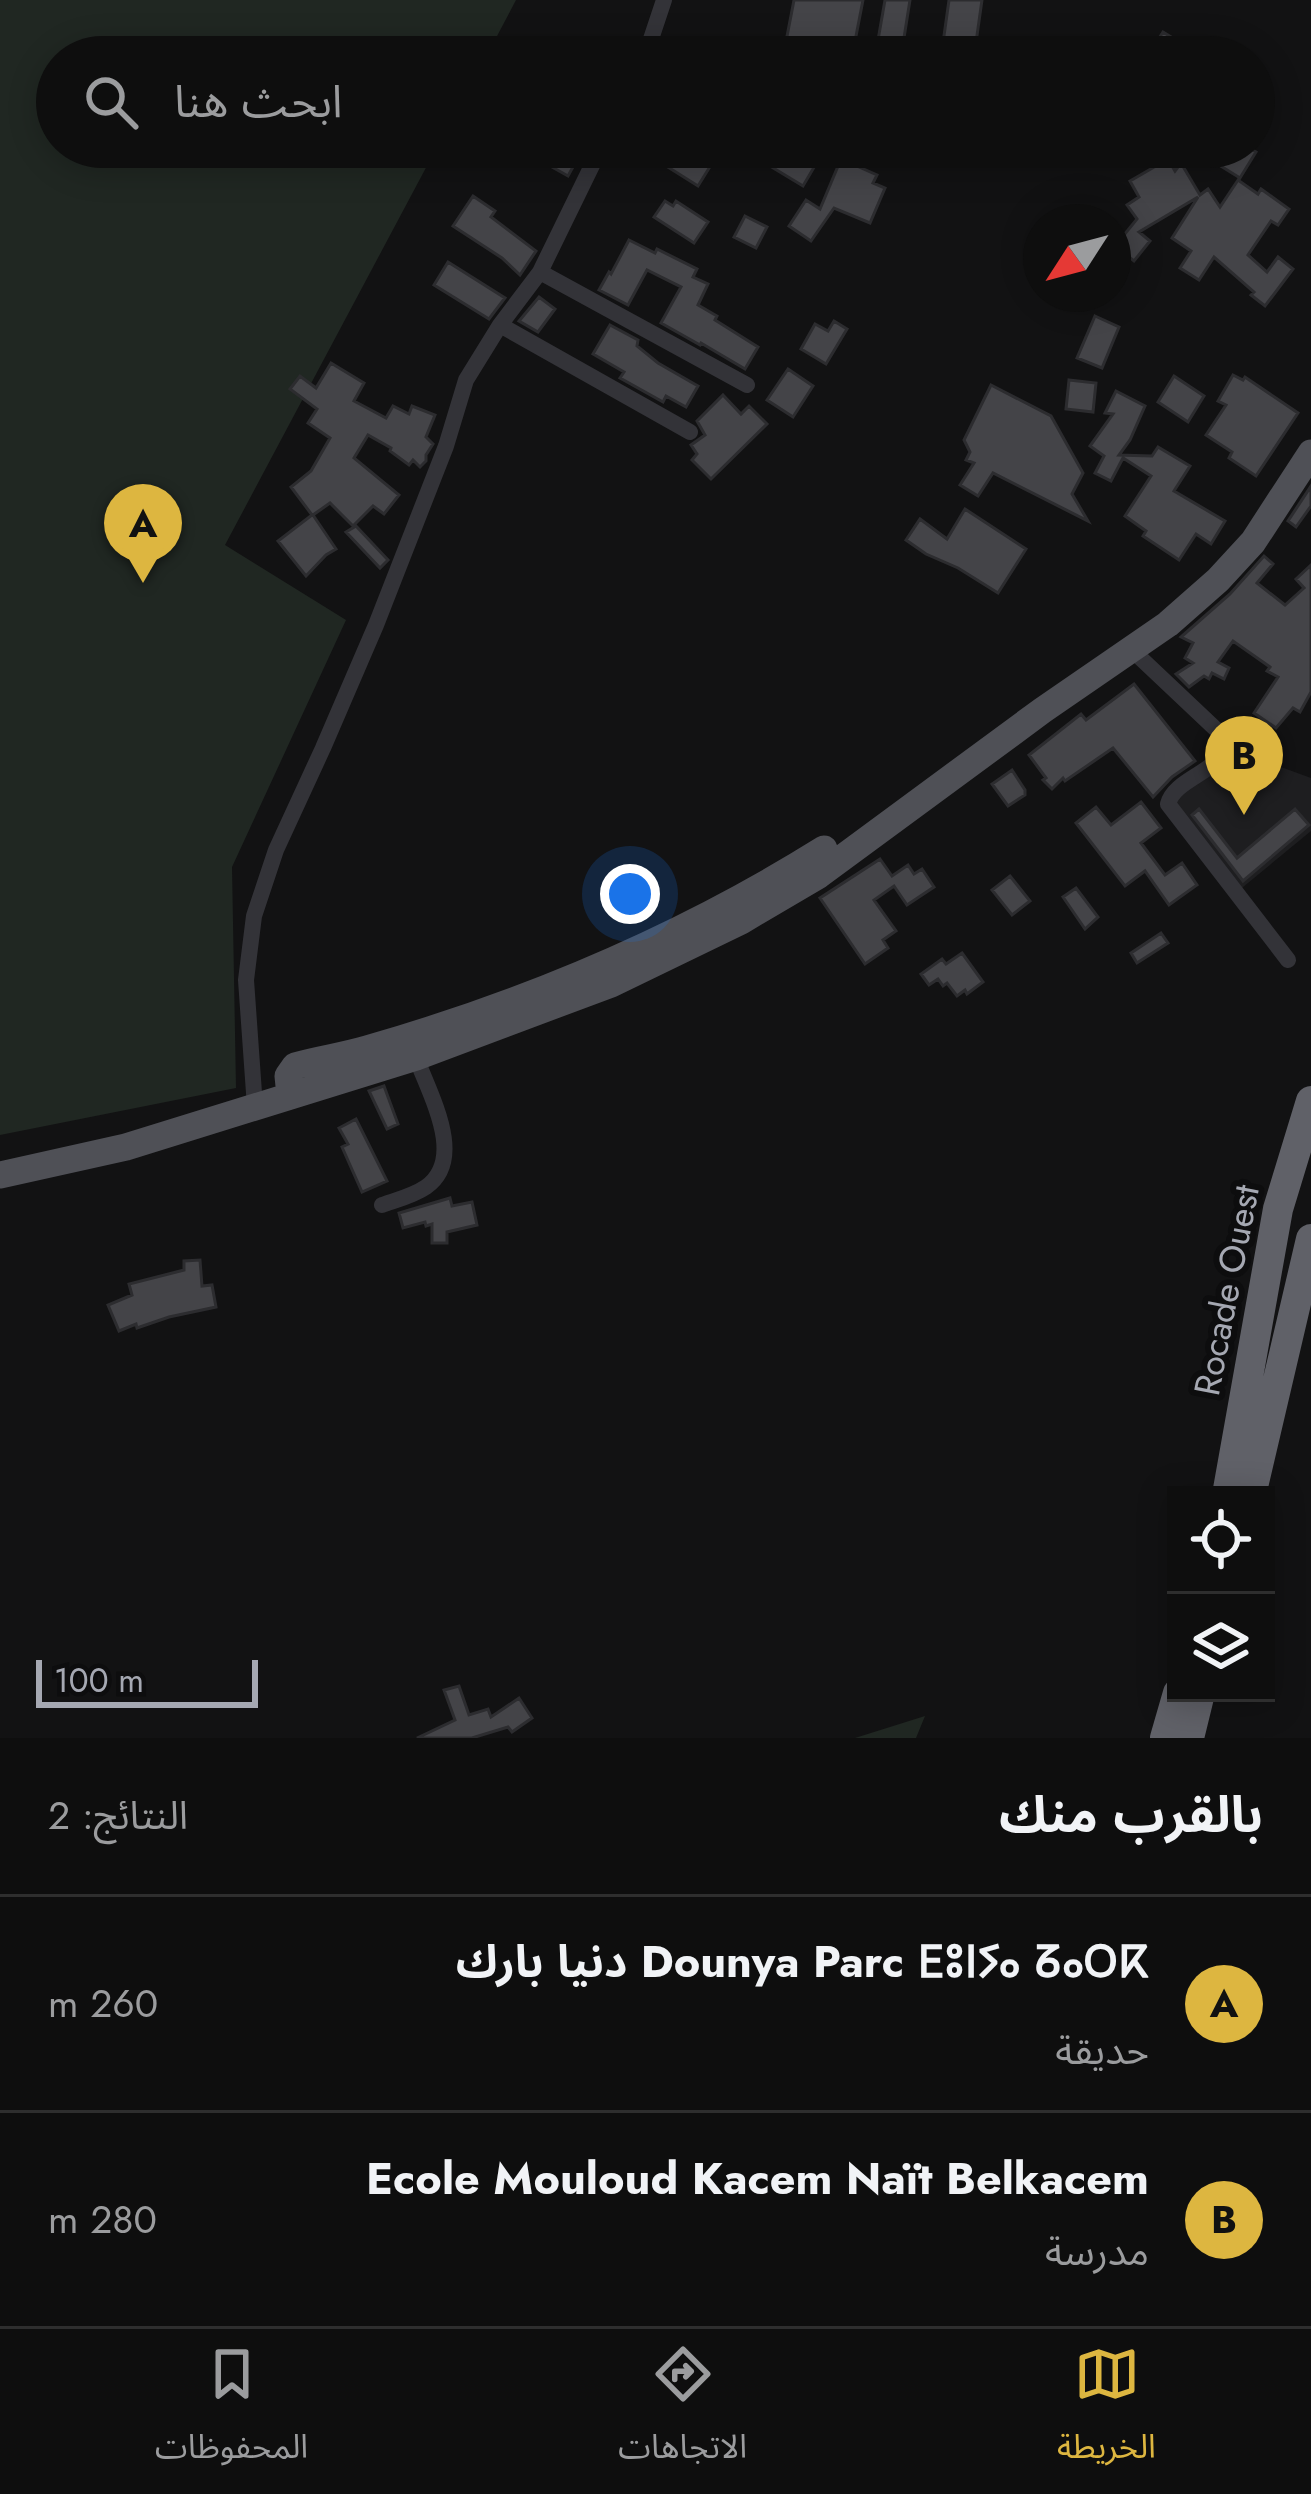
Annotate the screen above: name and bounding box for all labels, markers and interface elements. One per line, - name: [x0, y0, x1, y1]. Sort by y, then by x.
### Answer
- search box: [36, 36, 1275, 168]
- icon: search: [78, 69, 144, 135]
- text: ابحث هنا: [174, 69, 343, 134]
- north arrow: [1023, 204, 1131, 312]
- pin: A: [104, 484, 182, 583]
- pin: B: [1205, 716, 1283, 815]
- your location: [600, 864, 660, 924]
- street label: Rocade Ouest: [1180, 1180, 1272, 1400]
- map controls: [1167, 1486, 1275, 1702]
- button: locate: [1167, 1486, 1275, 1594]
- button: layers: [1167, 1594, 1275, 1702]
- scale bar: [36, 1654, 258, 1707]
- text: 100 m: [54, 1657, 144, 1704]
- text: بالقرب منك: [999, 1777, 1263, 1851]
- text: النتائج: 2: [48, 1787, 188, 1844]
- text: Dounya Parc ⴹⵓⵏⵢⴰ ⵒⴰⵔⴽ دنيا بارك: [456, 1929, 1149, 1994]
- text: 260 m: [48, 1975, 158, 2032]
- text: A: [1210, 1975, 1238, 2032]
- text: حديقة: [1055, 2022, 1149, 2079]
- text: Ecole Mouloud Kacem Naït Belkacem: [366, 2146, 1149, 2211]
- text: 280 m: [48, 2191, 157, 2248]
- text: B: [1211, 2191, 1237, 2248]
- text: مدرسة: [1045, 2223, 1149, 2280]
- tab: المحفوظات: [155, 2341, 308, 2482]
- tab: الاتجاهات: [618, 2341, 747, 2482]
- tab: الخريطة: [1057, 2341, 1156, 2482]

